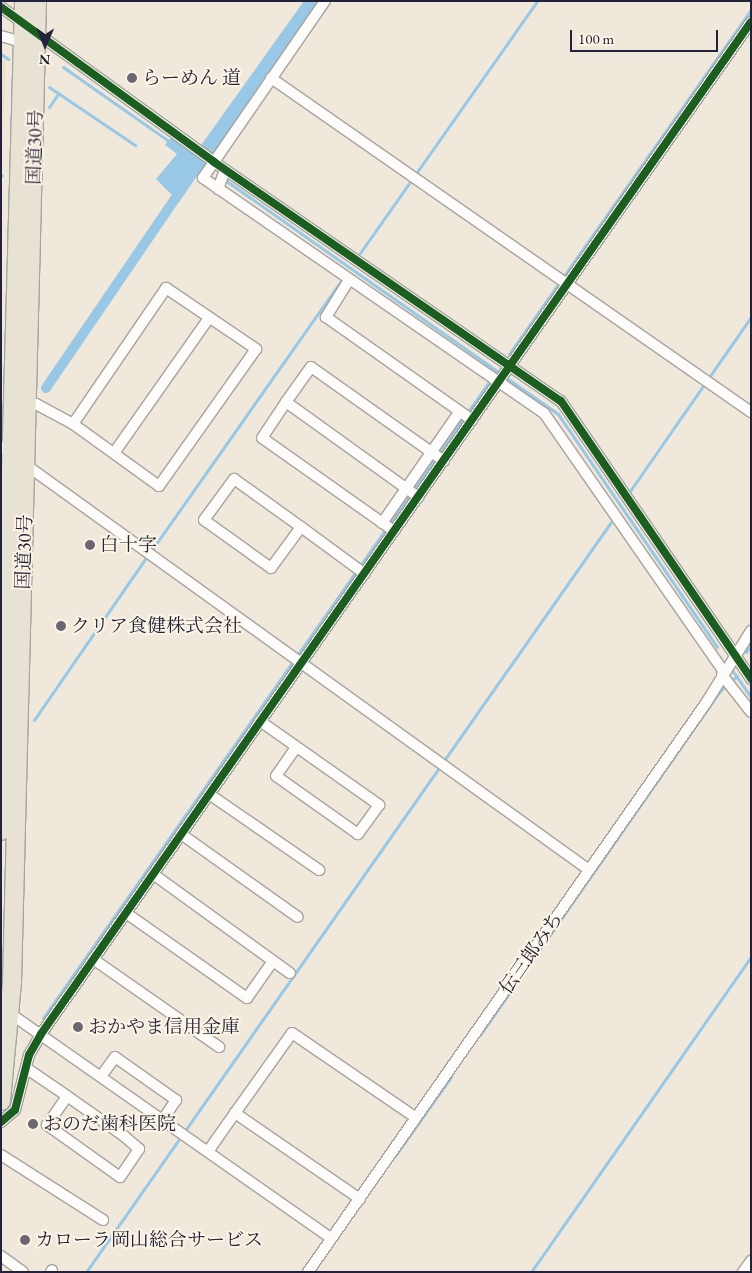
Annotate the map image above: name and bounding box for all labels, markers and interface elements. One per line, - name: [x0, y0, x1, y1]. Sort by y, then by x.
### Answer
- north arrow: [20, 20, 70, 70]
- scale bar: [572, 20, 720, 52]
- text: 100 m: [578, 29, 614, 48]
- text: N: [39, 51, 51, 69]
- place label: らーめん 道: [142, 67, 241, 89]
- marker: らーめん 道: [126, 72, 138, 84]
- street label: 国道30号: [22, 109, 48, 185]
- street label: 国道30号: [11, 514, 37, 590]
- place label: 白十字: [100, 534, 157, 556]
- marker: 白十字: [84, 539, 96, 551]
- place label: クリア食健株式会社: [71, 615, 242, 637]
- marker: クリア食健株式会社: [55, 620, 67, 632]
- street label: 伝三郎みち: [494, 908, 568, 998]
- place label: おかやま信用金庫: [88, 1016, 240, 1038]
- marker: おかやま信用金庫: [72, 1021, 84, 1033]
- place label: おのだ歯科医院: [43, 1113, 176, 1135]
- marker: おのだ歯科医院: [27, 1118, 39, 1130]
- place label: カローラ岡山総合サービス: [35, 1229, 263, 1251]
- marker: カローラ岡山総合サービス: [19, 1234, 31, 1246]

